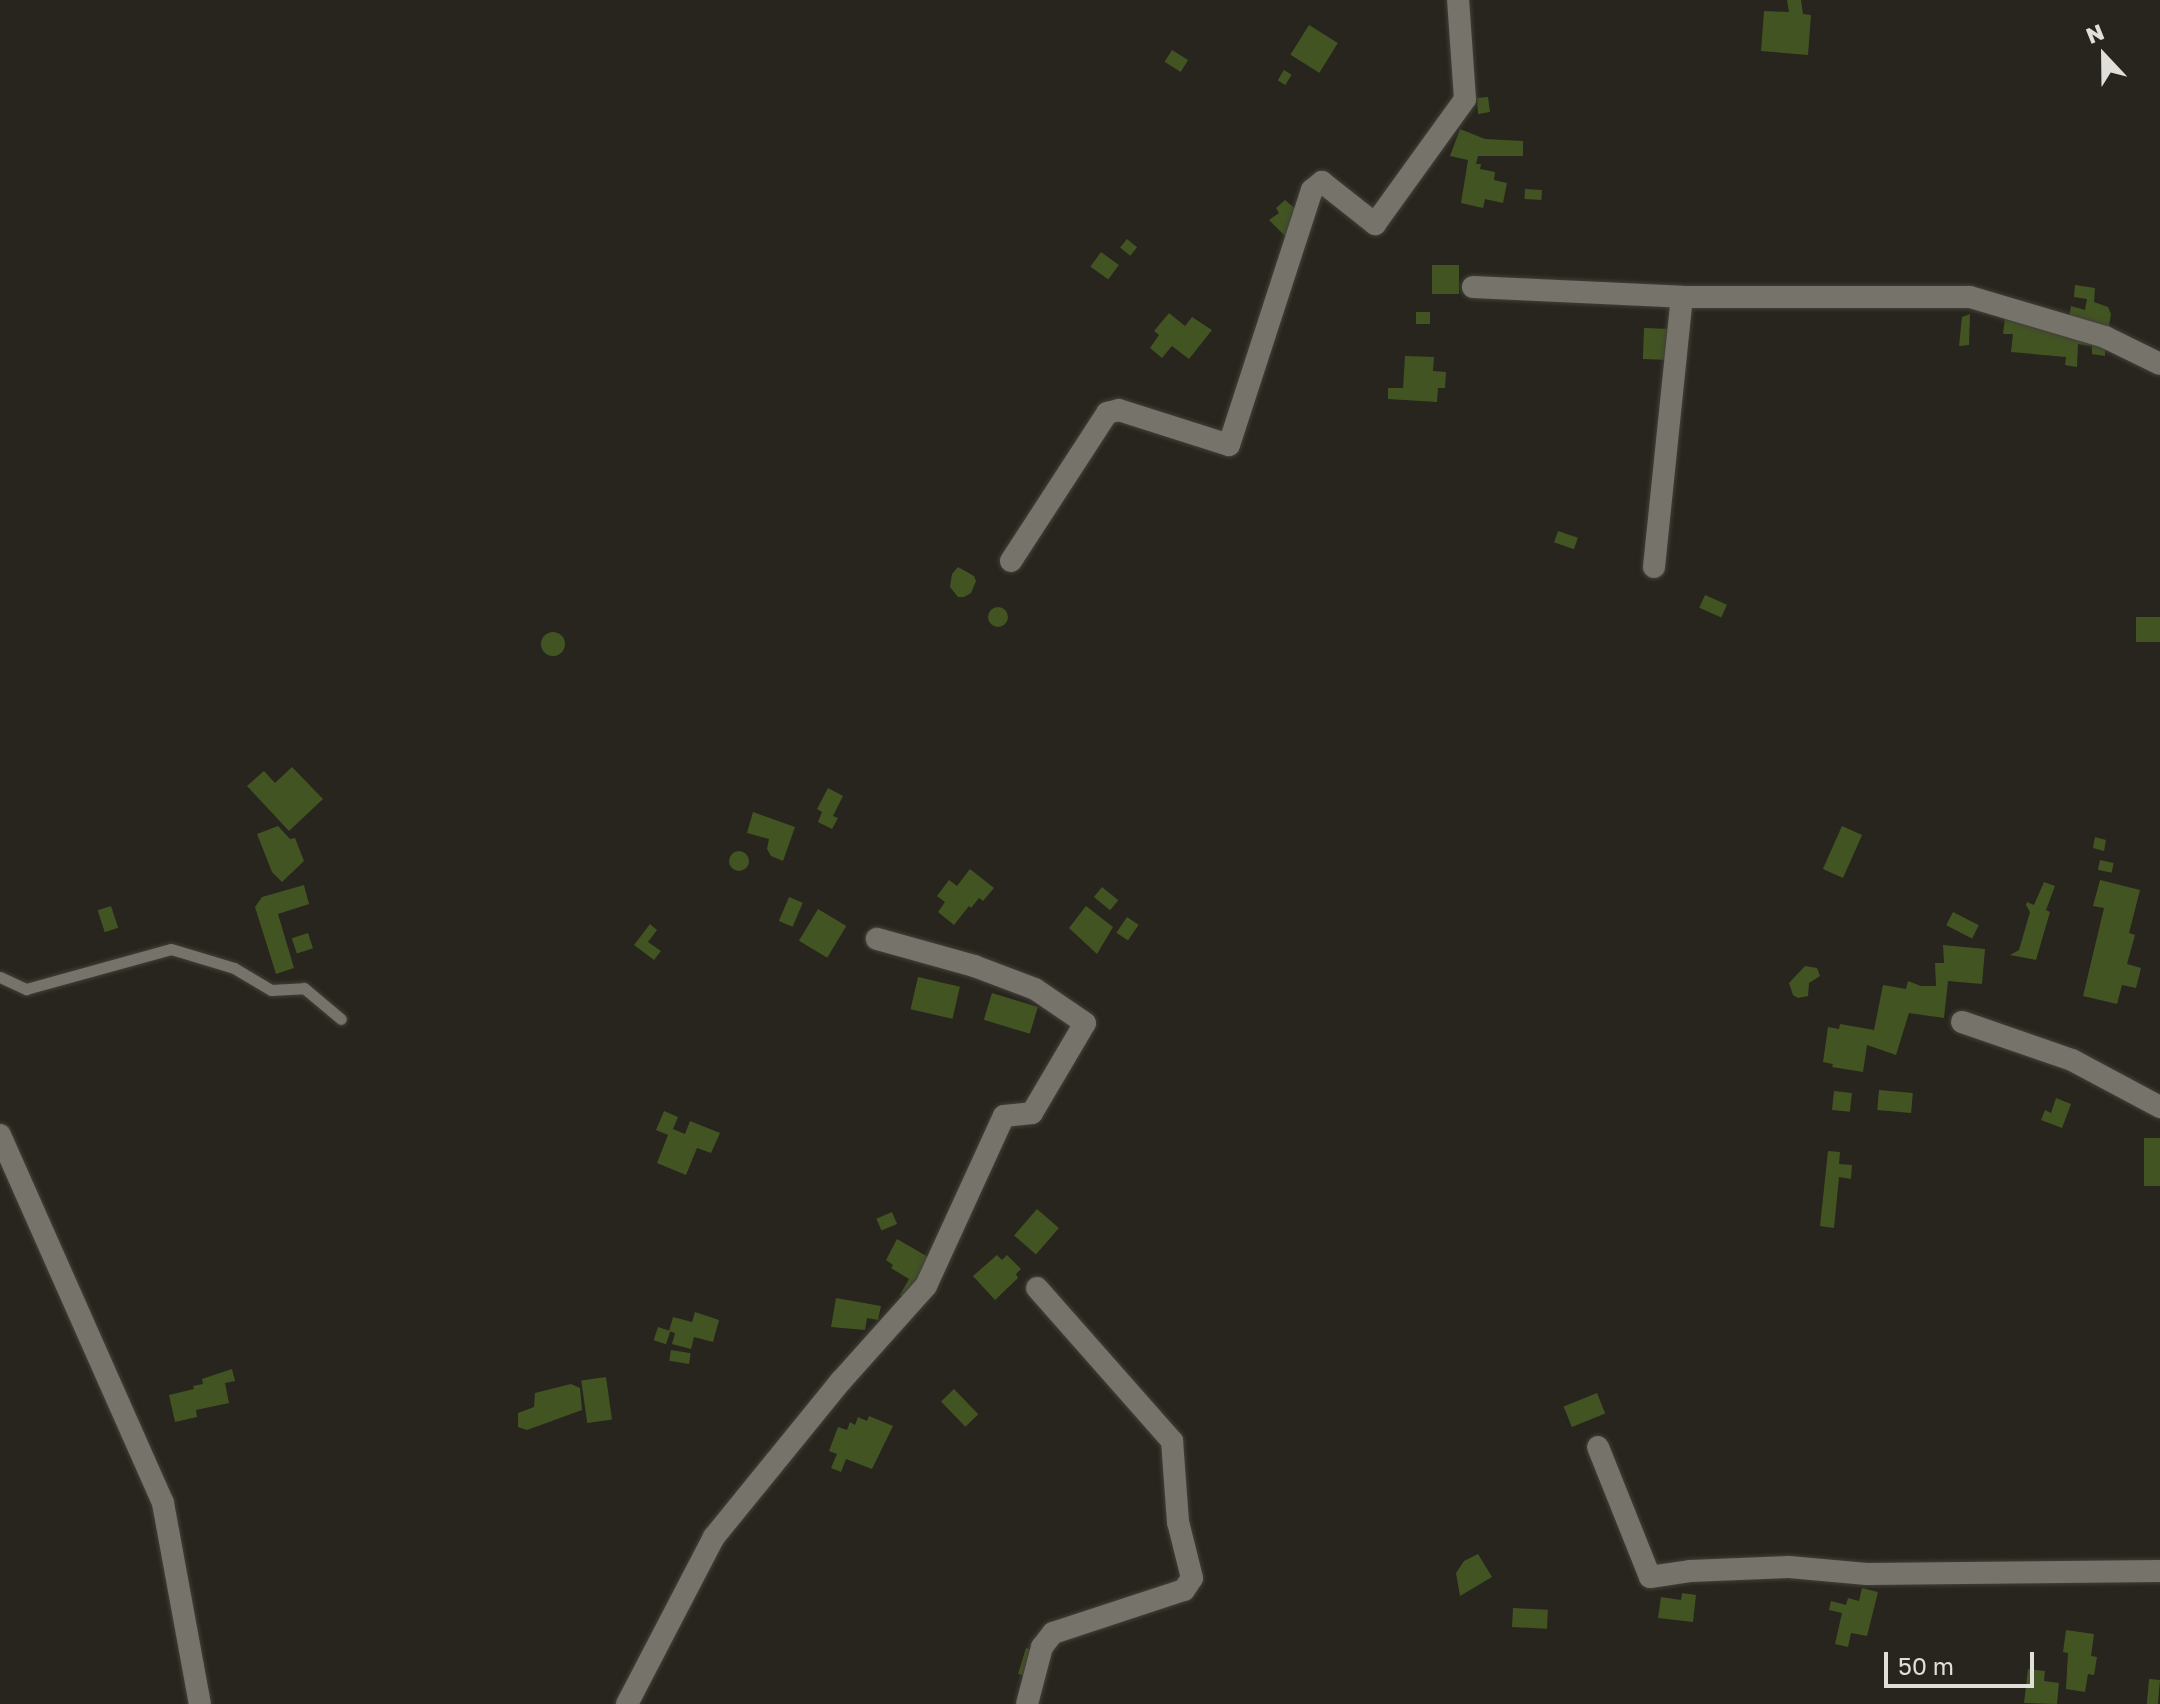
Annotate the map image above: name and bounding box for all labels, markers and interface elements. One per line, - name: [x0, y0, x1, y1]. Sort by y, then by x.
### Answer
- north arrow: [2064, 16, 2144, 96]
- text: N: [2082, 18, 2108, 49]
- scale bar: [1888, 1636, 2038, 1686]
- text: 50 m: [1898, 1651, 1954, 1680]

